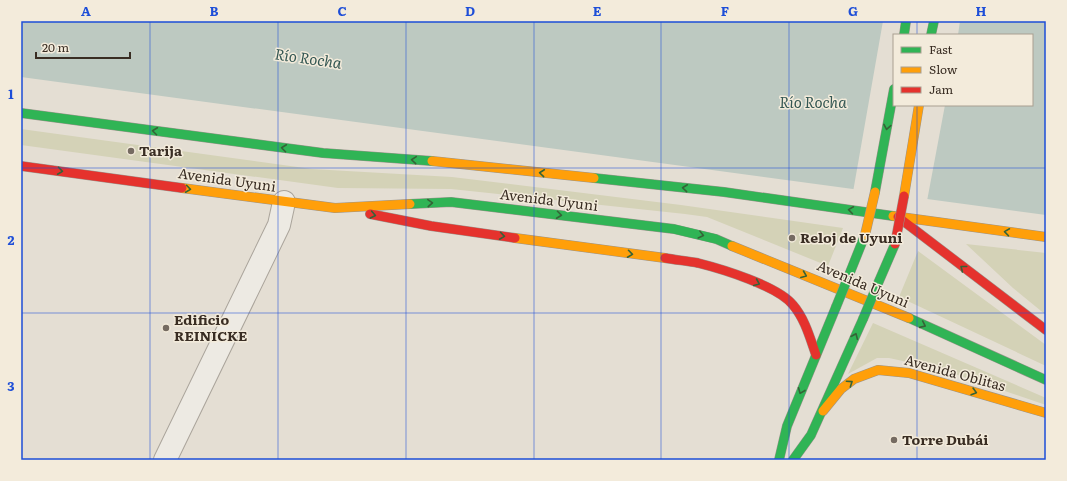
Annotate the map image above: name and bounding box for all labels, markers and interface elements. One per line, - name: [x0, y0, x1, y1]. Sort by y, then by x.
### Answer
- text: A: [81, 1, 91, 20]
- text: B: [210, 1, 219, 20]
- text: C: [337, 1, 347, 20]
- text: D: [465, 1, 475, 20]
- text: E: [593, 1, 602, 20]
- text: F: [721, 1, 729, 20]
- text: G: [848, 1, 858, 20]
- text: H: [976, 1, 987, 20]
- scale bar: [36, 34, 130, 60]
- legend: [893, 34, 1033, 106]
- text: 20 m: [42, 38, 69, 56]
- text: Fast: [929, 40, 953, 58]
- water label: Río Rocha: [273, 41, 344, 74]
- text: Slow: [929, 60, 958, 78]
- text: Jam: [929, 80, 954, 98]
- text: 1: [8, 84, 14, 103]
- water label: Río Rocha: [779, 90, 847, 113]
- one-way arrow: [883, 124, 892, 130]
- one-way arrow: [152, 127, 158, 136]
- place label: Tarija: [139, 140, 183, 160]
- one-way arrow: [281, 143, 287, 152]
- marker: Tarija: [126, 146, 136, 156]
- one-way arrow: [411, 156, 417, 165]
- street label: Avenida Uyuni: [177, 162, 278, 196]
- one-way arrow: [57, 166, 63, 175]
- one-way arrow: [539, 169, 545, 178]
- street label: Avenida Uyuni: [499, 183, 600, 215]
- one-way arrow: [185, 184, 192, 193]
- one-way arrow: [682, 184, 688, 193]
- one-way arrow: [427, 199, 433, 207]
- one-way arrow: [848, 206, 854, 215]
- one-way arrow: [370, 210, 377, 219]
- one-way arrow: [556, 210, 562, 219]
- place label: Reloj de Uyuni: [800, 227, 902, 247]
- one-way arrow: [1004, 228, 1010, 237]
- text: 2: [8, 230, 15, 249]
- one-way arrow: [499, 231, 505, 240]
- one-way arrow: [698, 231, 704, 239]
- marker: Reloj de Uyuni: [787, 233, 797, 243]
- one-way arrow: [627, 249, 634, 258]
- street label: Avenida Uyuni: [814, 255, 913, 312]
- one-way arrow: [961, 266, 968, 273]
- one-way arrow: [800, 270, 807, 278]
- one-way arrow: [753, 278, 760, 286]
- place label: Edificio REINICKE: [174, 309, 247, 345]
- one-way arrow: [919, 320, 927, 328]
- marker: Edificio REINICKE: [161, 323, 171, 333]
- one-way arrow: [851, 333, 859, 340]
- street label: Avenida Oblitas: [902, 349, 1008, 395]
- text: 3: [7, 376, 15, 395]
- one-way arrow: [845, 380, 852, 387]
- one-way arrow: [970, 387, 977, 396]
- one-way arrow: [798, 388, 806, 395]
- place label: Torre Dubái: [902, 429, 988, 449]
- marker: Torre Dubái: [889, 435, 899, 445]

